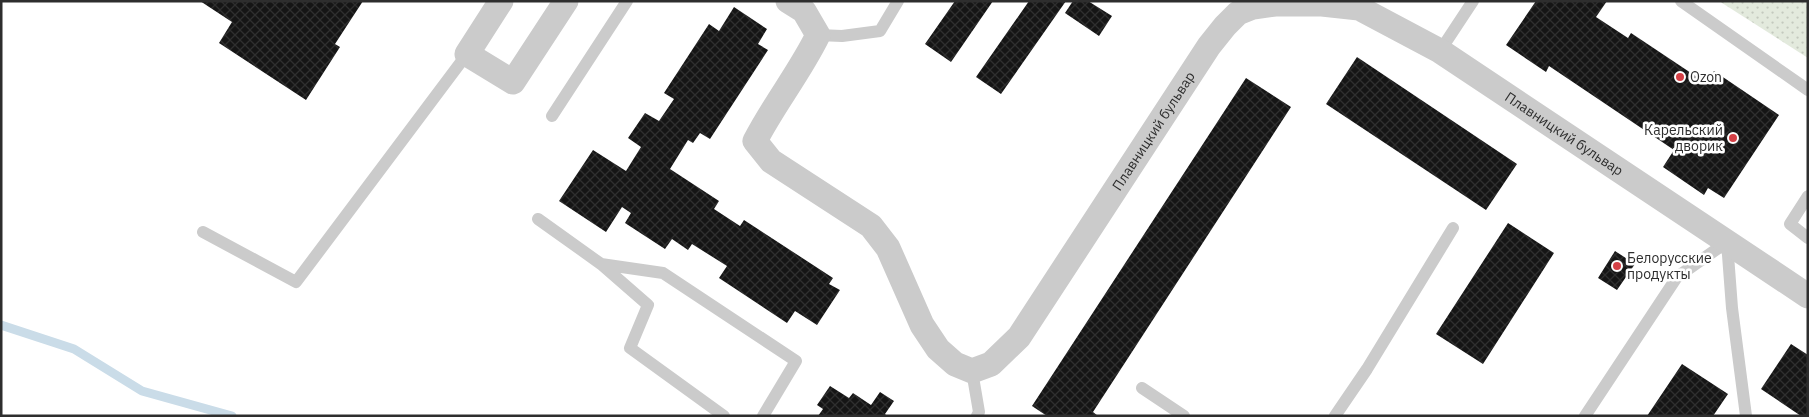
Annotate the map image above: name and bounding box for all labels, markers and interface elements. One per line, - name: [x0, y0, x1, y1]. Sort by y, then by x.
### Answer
- street label: Плавницкий бульвар: [1108, 68, 1199, 194]
- place label: Ozon: [1690, 68, 1722, 86]
- marker: Ozon: [1674, 71, 1686, 83]
- street label: Плавницкий бульвар: [1502, 88, 1627, 180]
- place label: Карельский дворик: [1644, 121, 1723, 155]
- marker: Карельский дворик: [1727, 132, 1739, 144]
- place label: Белорусские продукты: [1627, 249, 1712, 283]
- marker: Белорусские продукты: [1611, 260, 1623, 272]

